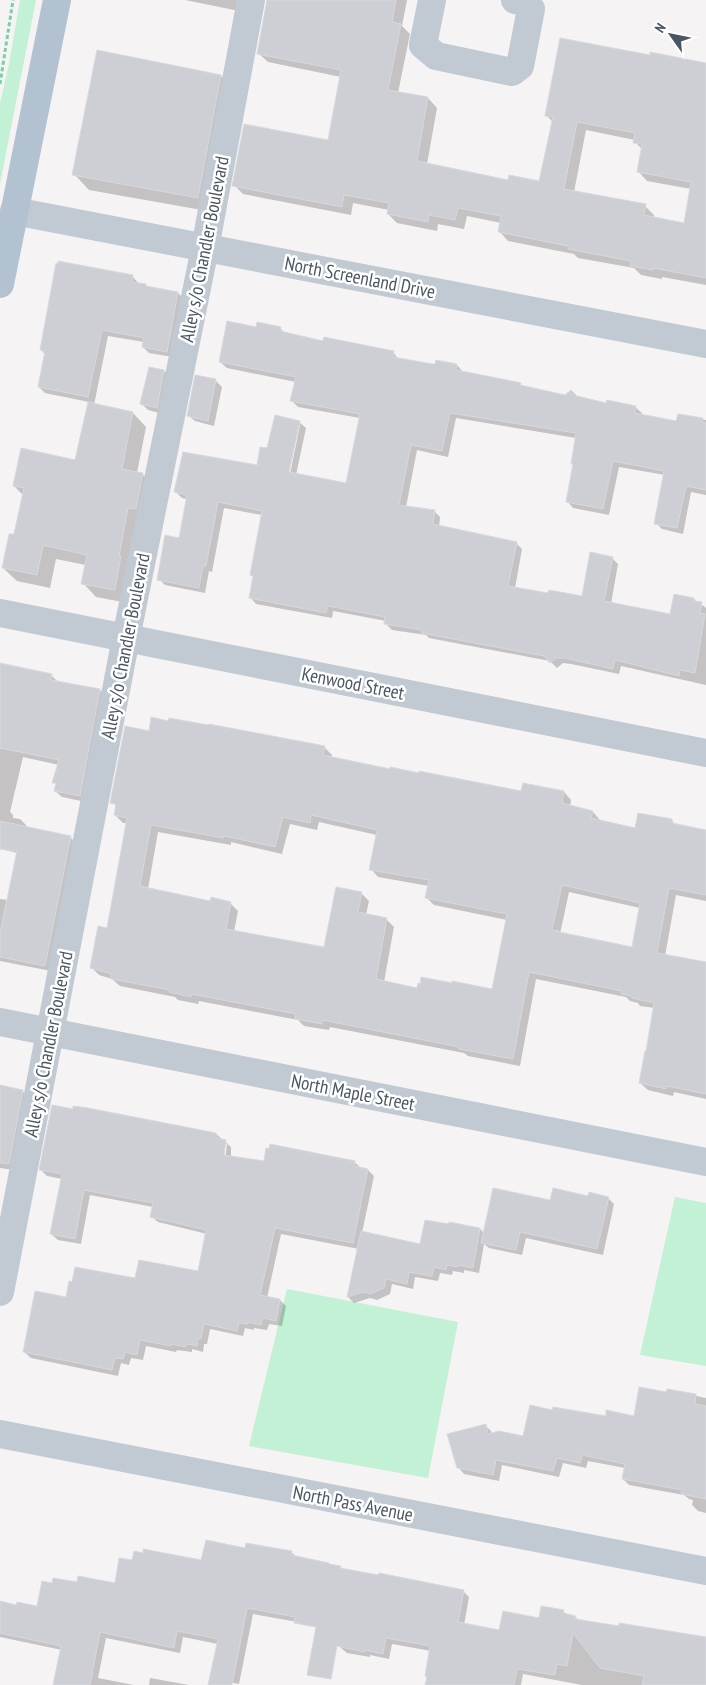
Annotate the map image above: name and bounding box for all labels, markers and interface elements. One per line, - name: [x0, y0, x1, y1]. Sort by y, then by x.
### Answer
- north arrow: [646, 10, 696, 60]
- text: N: [650, 20, 670, 36]
- street label: Alley s/o Chandler Boulevard: [174, 154, 234, 344]
- street label: North Screenland Drive: [283, 251, 437, 303]
- street label: Alley s/o Chandler Boulevard: [95, 551, 155, 741]
- street label: Kenwood Street: [300, 661, 407, 705]
- street label: Alley s/o Chandler Boulevard: [18, 949, 78, 1139]
- street label: North Maple Street: [289, 1068, 418, 1116]
- street label: North Pass Avenue: [291, 1480, 415, 1526]

